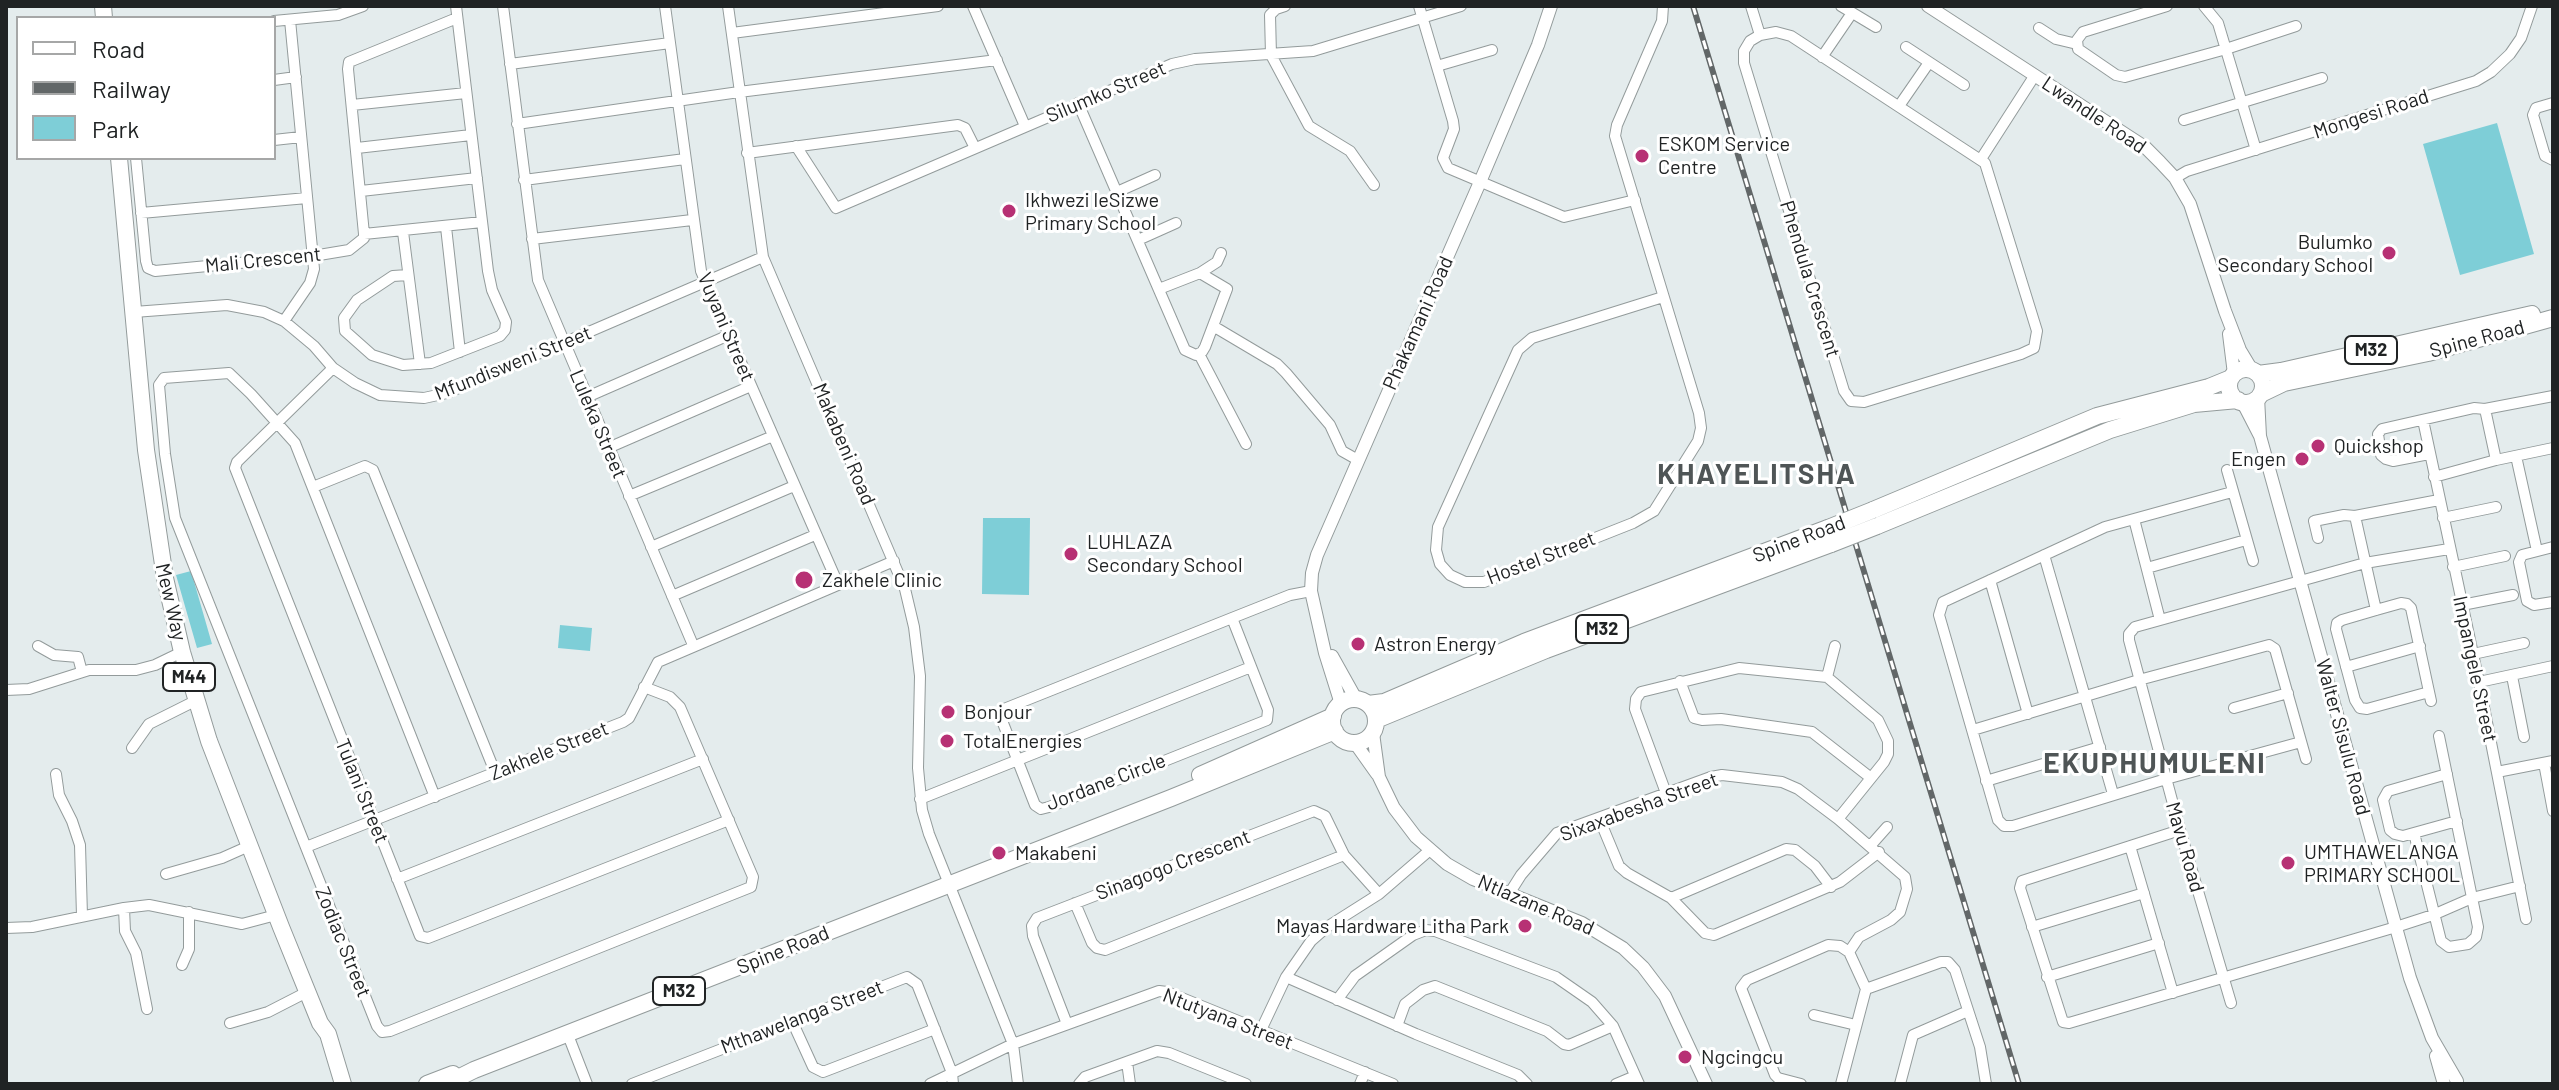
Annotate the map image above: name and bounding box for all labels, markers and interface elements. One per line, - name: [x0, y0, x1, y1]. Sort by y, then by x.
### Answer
- legend: [16, 16, 276, 160]
- text: Road: [92, 34, 145, 63]
- street label: Silumko Street: [1043, 56, 1169, 128]
- street label: Lwandle Road: [2037, 71, 2151, 159]
- text: Railway: [92, 74, 171, 103]
- street label: Mongesi Road: [2310, 84, 2432, 144]
- text: Park: [92, 114, 139, 143]
- place label: ESKOM Service Centre: [1658, 132, 1790, 179]
- marker: ESKOM Service Centre: [1633, 147, 1651, 165]
- place label: Ikhwezi leSizwe Primary School: [1025, 188, 1159, 235]
- street label: Phendula Crescent: [1775, 198, 1845, 360]
- marker: Ikhwezi leSizwe Primary School: [1000, 202, 1018, 220]
- place label: Bulumko Secondary School: [2217, 230, 2373, 277]
- street label: Mali Crescent: [204, 242, 322, 278]
- marker: Bulumko Secondary School: [2380, 244, 2398, 262]
- street label: Phakamani Road: [1378, 252, 1458, 394]
- street label: Vuyani Street: [692, 269, 760, 385]
- street label: Spine Road: [2427, 315, 2527, 363]
- street label: Mfundisweni Street: [431, 321, 595, 405]
- road number: M32: [2345, 336, 2397, 364]
- street label: Luleka Street: [564, 366, 632, 482]
- street label: Makabeni Road: [808, 379, 880, 509]
- place label: Quickshop: [2334, 434, 2424, 458]
- marker: Quickshop: [2309, 437, 2327, 455]
- place label: Engen: [2231, 447, 2286, 471]
- marker: Engen: [2293, 450, 2311, 468]
- district label: KHAYELITSHA: [1657, 458, 1857, 492]
- street label: Spine Road: [1749, 510, 1849, 568]
- street label: Hostel Street: [1483, 526, 1599, 590]
- place label: LUHLAZA Secondary School: [1087, 530, 1243, 577]
- marker: LUHLAZA Secondary School: [1062, 545, 1080, 563]
- street label: Mew Way: [150, 561, 192, 643]
- place label: Zakhele Clinic: [822, 568, 942, 592]
- marker: Zakhele Clinic: [793, 569, 815, 591]
- street label: Impangele Street: [2448, 594, 2502, 744]
- road number: M32: [1576, 615, 1628, 643]
- place label: Astron Energy: [1374, 632, 1496, 656]
- marker: Astron Energy: [1349, 635, 1367, 653]
- street label: Walter Sisulu Road: [2311, 656, 2375, 818]
- road number: M44: [163, 663, 215, 691]
- place label: Bonjour: [964, 700, 1032, 724]
- marker: Bonjour: [939, 703, 957, 721]
- street label: Zakhele Street: [486, 716, 612, 786]
- place label: TotalEnergies: [963, 729, 1082, 753]
- marker: TotalEnergies: [938, 732, 956, 750]
- street label: Tulani Street: [330, 735, 394, 847]
- district label: EKUPHUMULENI: [2043, 747, 2267, 781]
- street label: Jordane Circle: [1043, 748, 1169, 816]
- street label: Sixaxabesha Street: [1557, 767, 1721, 847]
- street label: Mavu Road: [2161, 799, 2209, 895]
- street label: Sinagogo Crescent: [1092, 825, 1254, 905]
- place label: UMTHAWELANGA PRIMARY SCHOOL: [2304, 840, 2460, 887]
- place label: Makabeni: [1015, 841, 1097, 865]
- marker: Makabeni: [990, 844, 1008, 862]
- marker: UMTHAWELANGA PRIMARY SCHOOL: [2279, 854, 2297, 872]
- street label: Ntlazane Road: [1474, 870, 1598, 940]
- street label: Zodiac Street: [310, 883, 376, 1001]
- place label: Mayas Hardware Litha Park: [1276, 914, 1509, 938]
- marker: Mayas Hardware Litha Park: [1516, 917, 1534, 935]
- street label: Spine Road: [733, 921, 833, 979]
- street label: Mthawelanga Street: [717, 975, 887, 1059]
- road number: M32: [653, 977, 705, 1005]
- street label: Ntutyana Street: [1159, 983, 1297, 1055]
- place label: Ngcingcu: [1701, 1045, 1783, 1069]
- marker: Ngcingcu: [1676, 1048, 1694, 1066]

